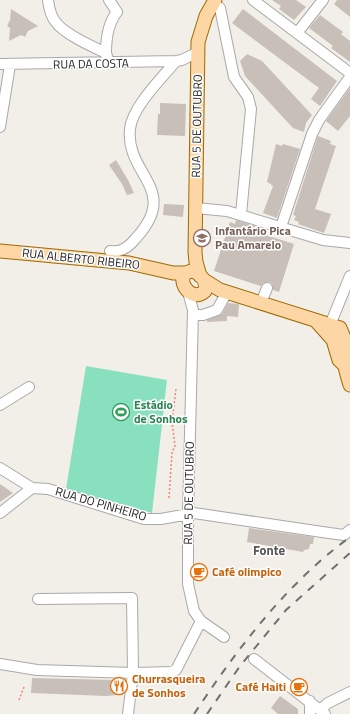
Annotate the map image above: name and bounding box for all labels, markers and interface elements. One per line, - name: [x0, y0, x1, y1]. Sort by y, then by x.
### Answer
- street label: RUA DA COSTA: [53, 53, 129, 74]
- street label: RUA 5 DE OUTUBRO: [186, 74, 207, 178]
- place label: Infantário Pica Pau Amarelo: [215, 221, 291, 254]
- school or university icon: Infantário Pica Pau Amarelo: [192, 228, 212, 248]
- street label: RUA ALBERTO RIBEIRO: [21, 243, 141, 274]
- place label: Estádio de Sonhos: [134, 395, 188, 428]
- sports icon: Estádio de Sonhos: [111, 402, 131, 422]
- street label: RUA 5 DE OUTUBRO: [178, 441, 199, 545]
- street label: RUA DO PINHEIRO: [53, 481, 149, 526]
- district label: Fonte: [253, 540, 285, 560]
- cafe icon: Café olimpico: [189, 562, 209, 582]
- place label: Café olimpico: [212, 562, 282, 581]
- place label: Churrasqueira de Sonhos: [132, 669, 205, 702]
- restaurant icon: Churrasqueira de Sonhos: [109, 676, 129, 696]
- place label: Café Haiti: [236, 677, 286, 696]
- cafe icon: Café Haiti: [289, 677, 309, 697]

